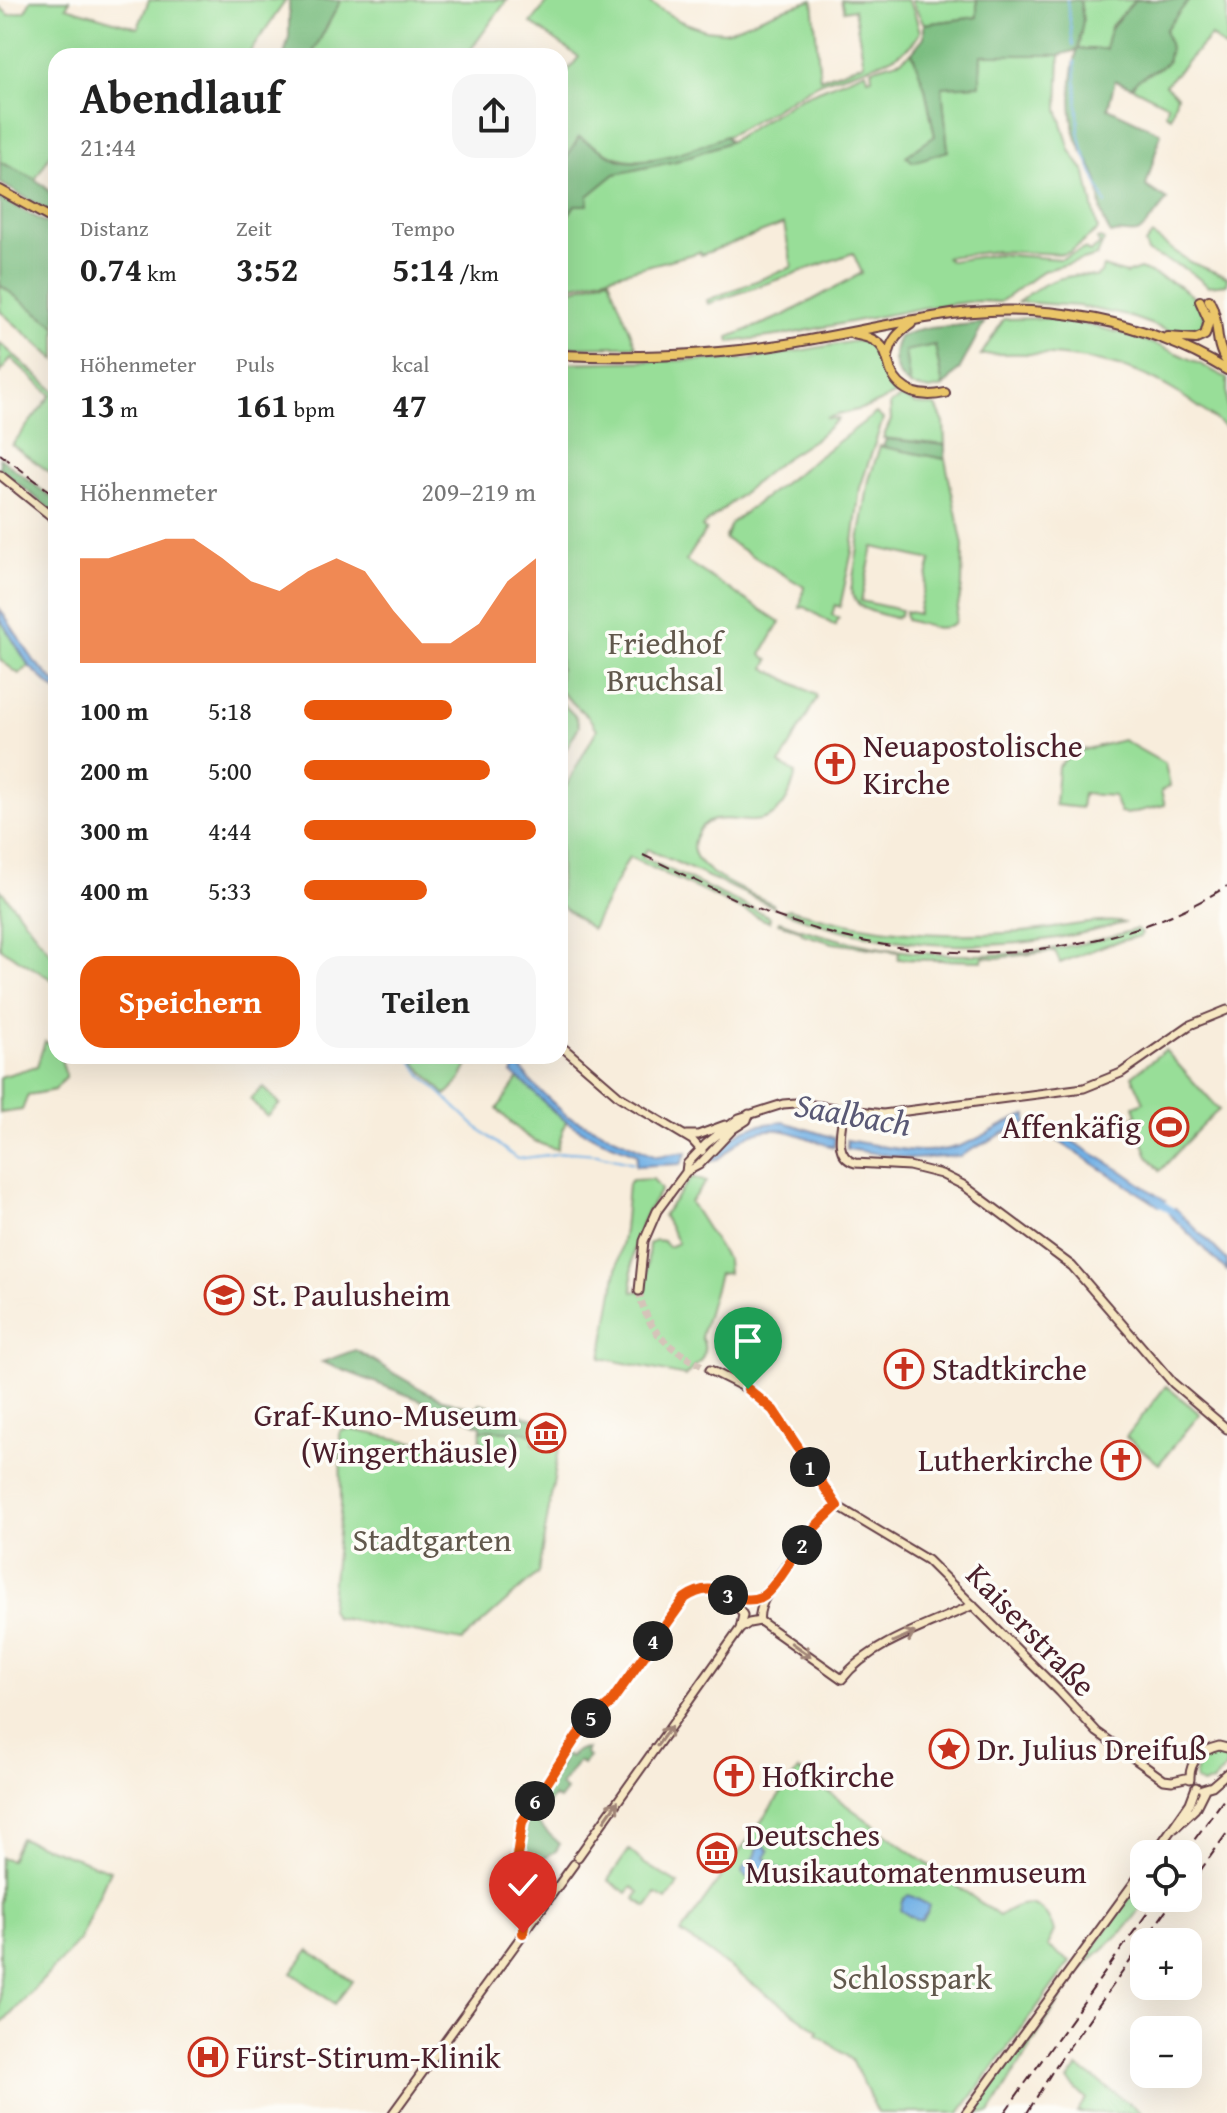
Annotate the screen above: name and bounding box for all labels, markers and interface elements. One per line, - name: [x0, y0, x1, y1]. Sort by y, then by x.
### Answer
- text: Abendlauf: [80, 65, 282, 129]
- button: share: [452, 74, 536, 158]
- text: 21:44: [80, 127, 136, 166]
- text: Distanz: [80, 212, 148, 244]
- text: Zeit: [236, 212, 272, 244]
- text: Tempo: [392, 212, 455, 244]
- text: 0.74: [80, 244, 142, 293]
- text: 3:52: [236, 244, 298, 293]
- text: 5:14: [392, 244, 454, 293]
- text: km: [142, 257, 176, 289]
- text: /km: [454, 257, 499, 289]
- text: Höhenmeter: [80, 348, 196, 380]
- text: Puls: [236, 348, 275, 380]
- text: kcal: [392, 348, 430, 380]
- text: 13: [80, 380, 115, 429]
- text: 161: [236, 380, 289, 429]
- text: 47: [392, 380, 427, 429]
- text: m: [115, 393, 138, 425]
- text: bpm: [289, 393, 335, 425]
- text: Höhenmeter: [80, 472, 217, 511]
- text: 209–219 m: [422, 472, 536, 511]
- park label: Friedhof Bruchsal: [606, 619, 726, 703]
- text: 100 m: [80, 691, 148, 730]
- text: 5:18: [208, 691, 252, 730]
- place label: Neuapostolische Kirche: [863, 722, 1083, 806]
- church icon: Neuapostolische Kirche: [814, 743, 856, 785]
- text: 200 m: [80, 751, 148, 790]
- text: 5:00: [208, 751, 252, 790]
- text: 300 m: [80, 811, 148, 850]
- text: 4:44: [208, 811, 252, 850]
- text: 400 m: [80, 871, 148, 910]
- text: 5:33: [208, 871, 252, 910]
- button: Speichern: [80, 956, 300, 1048]
- button: Teilen: [316, 956, 536, 1048]
- water label: Saalbach: [791, 1079, 915, 1148]
- place label: Affenkäfig: [1002, 1103, 1141, 1150]
- sports icon: Affenkäfig: [1148, 1106, 1190, 1148]
- place label: St. Paulusheim: [252, 1271, 450, 1318]
- school or university icon: St. Paulusheim: [203, 1274, 245, 1316]
- pin: [714, 1307, 782, 1389]
- icon: arrive: [726, 1319, 770, 1363]
- place label: Stadtkirche: [932, 1345, 1087, 1392]
- church icon: Stadtkirche: [883, 1348, 925, 1390]
- place label: Graf-Kuno-Museum (Wingerthäusle): [254, 1391, 518, 1475]
- museum icon: Graf-Kuno-Museum (Wingerthäusle): [525, 1412, 567, 1454]
- place label: Lutherkirche: [918, 1436, 1093, 1483]
- church icon: Lutherkirche: [1100, 1439, 1142, 1481]
- pin: 1: [790, 1447, 830, 1487]
- text: 1: [804, 1451, 816, 1483]
- park label: Stadtgarten: [353, 1516, 512, 1563]
- pin: 2: [782, 1525, 822, 1565]
- text: 2: [796, 1529, 808, 1561]
- street label: Kaiserstraße: [956, 1552, 1107, 1707]
- pin: 3: [708, 1575, 748, 1615]
- text: 3: [722, 1579, 734, 1611]
- pin: 4: [633, 1621, 673, 1661]
- text: 4: [647, 1625, 659, 1657]
- one-way arrow: [891, 1628, 916, 1643]
- one-way arrow: [790, 1642, 811, 1659]
- pin: 5: [571, 1698, 611, 1738]
- text: 5: [585, 1702, 597, 1734]
- place label: Dr. Julius Dreifuß: [977, 1725, 1207, 1772]
- one-way arrow: [656, 1726, 673, 1747]
- place icon: Dr. Julius Dreifuß: [928, 1728, 970, 1770]
- place label: Hofkirche: [762, 1752, 894, 1799]
- church icon: Hofkirche: [713, 1755, 755, 1797]
- pin: 6: [515, 1781, 555, 1821]
- text: 6: [529, 1785, 541, 1817]
- one-way arrow: [602, 1801, 619, 1822]
- place label: Deutsches Musikautomatenmuseum: [745, 1811, 1087, 1895]
- museum icon: Deutsches Musikautomatenmuseum: [696, 1832, 738, 1874]
- map controls: [1130, 1840, 1202, 2088]
- button: locate: [1130, 1840, 1202, 1912]
- pin: [489, 1851, 557, 1933]
- icon: check: [501, 1863, 545, 1907]
- button: +: [1130, 1928, 1202, 2000]
- park label: Schlosspark: [832, 1954, 993, 2001]
- button: −: [1130, 2016, 1202, 2088]
- place label: Fürst-Stirum-Klinik: [236, 2033, 501, 2080]
- hospital icon: Fürst-Stirum-Klinik: [187, 2036, 229, 2078]

